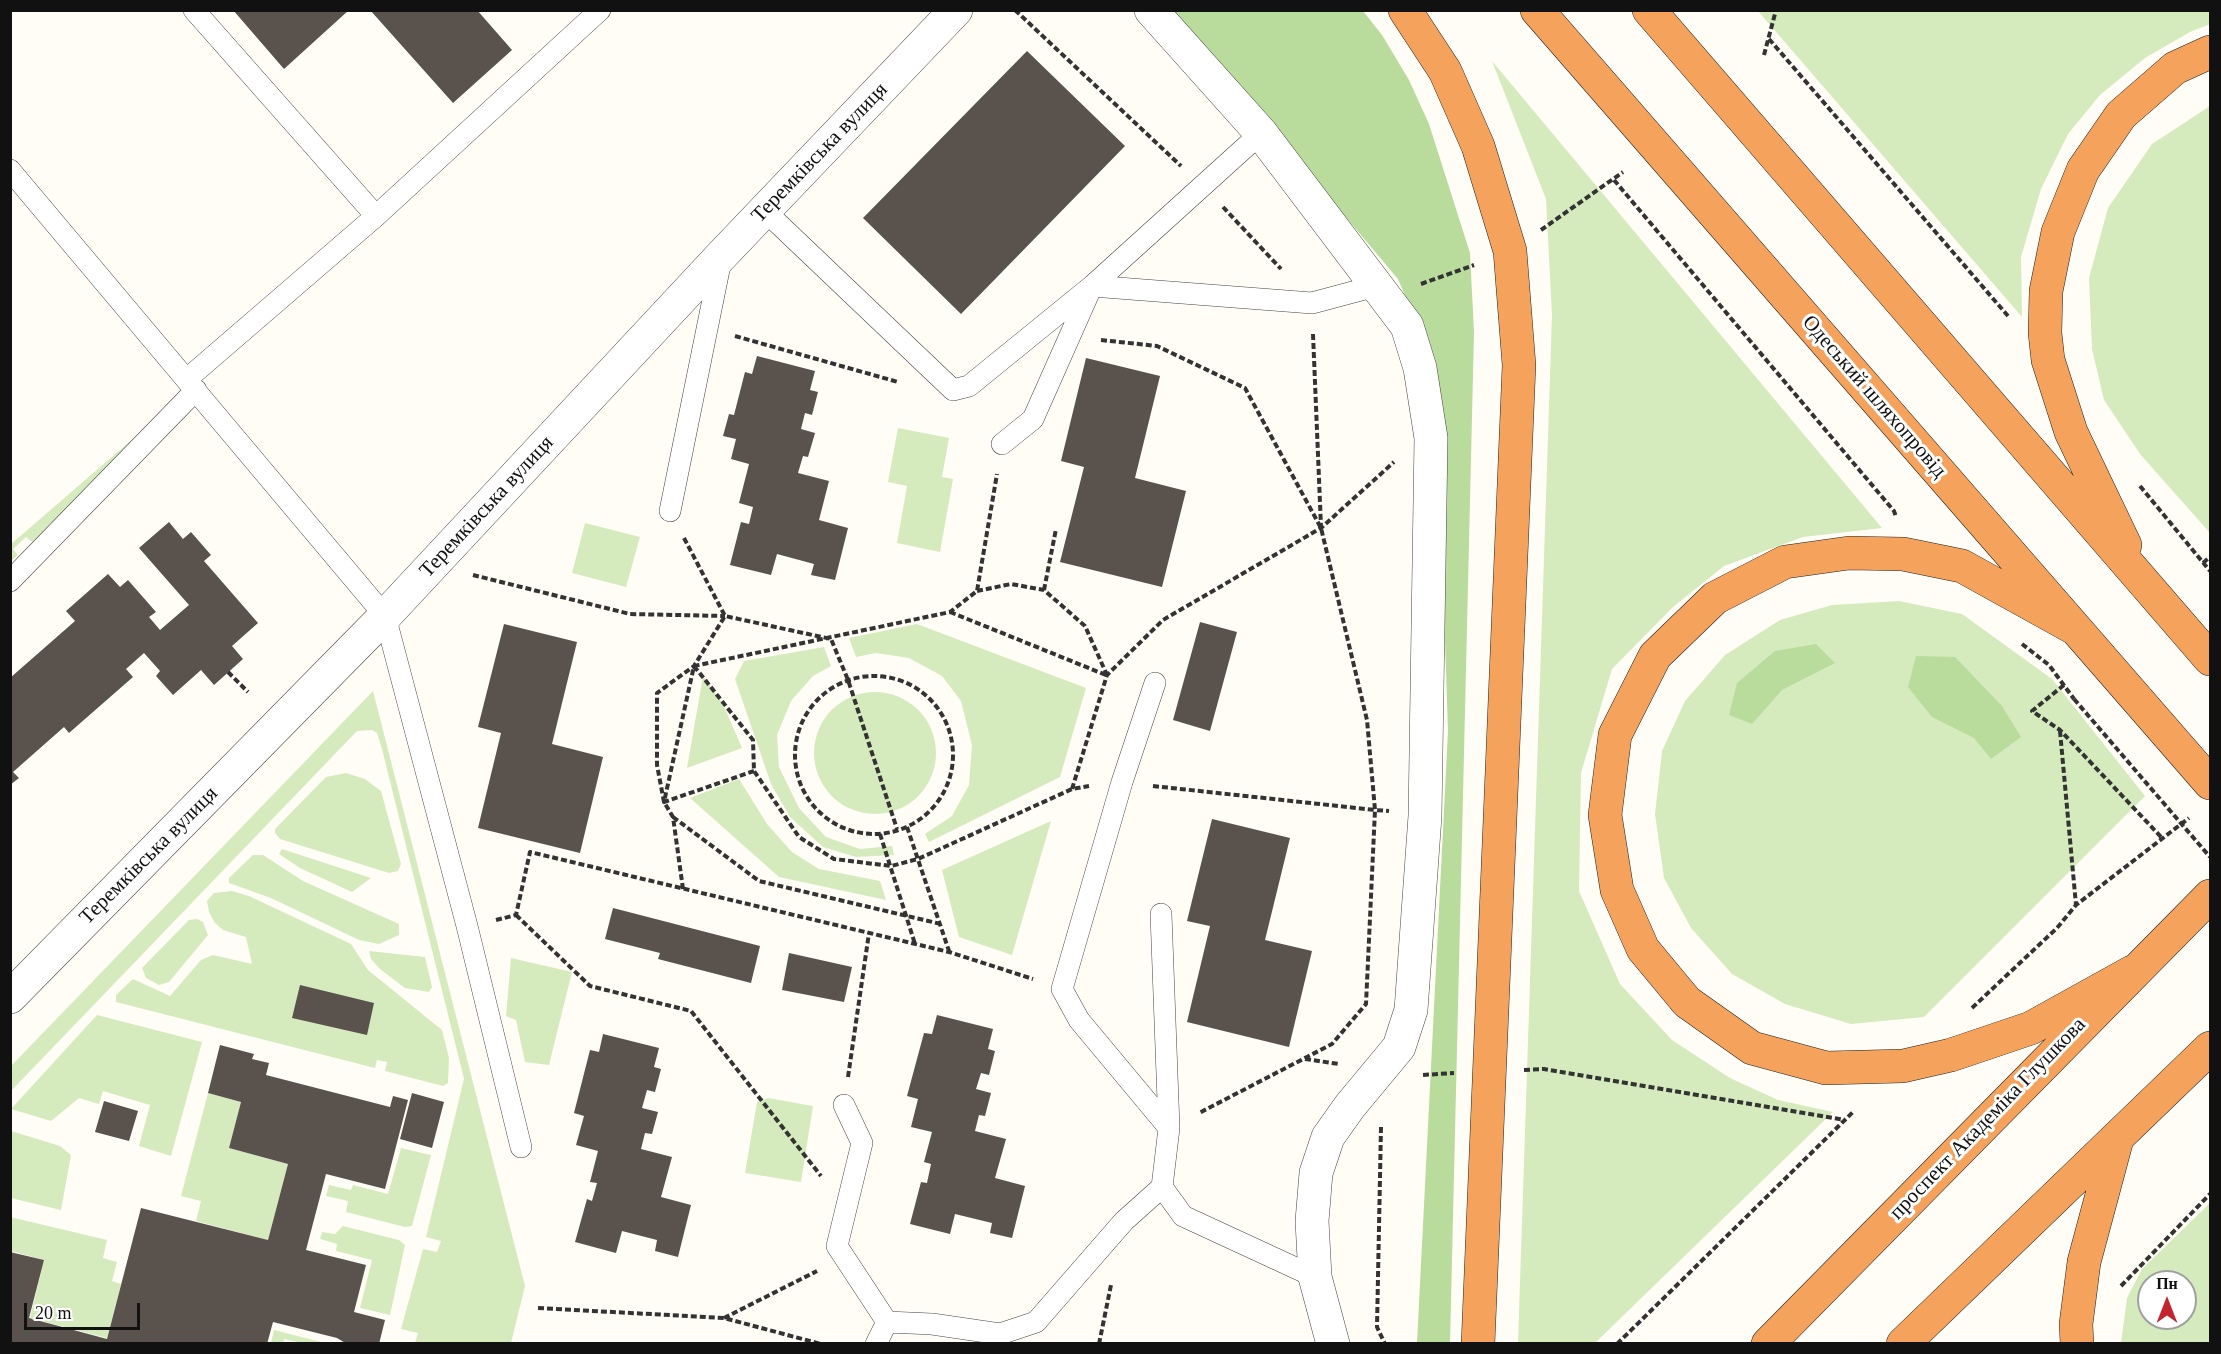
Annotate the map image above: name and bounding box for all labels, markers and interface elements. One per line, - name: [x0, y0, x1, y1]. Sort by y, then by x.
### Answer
- street label: Теремківська вулиця: [747, 78, 893, 228]
- street label: Одеський шляхопровід: [1796, 310, 1952, 484]
- street label: Теремківська вулиця: [415, 431, 559, 583]
- street label: Теремківська вулиця: [75, 782, 223, 930]
- street label: проспект Академіка Глушкова: [1885, 1013, 2091, 1225]
- north arrow: [2137, 1270, 2197, 1330]
- text: Пн: [2156, 1275, 2178, 1292]
- scale bar: [27, 1291, 142, 1329]
- text: 20 m: [35, 1303, 72, 1323]

